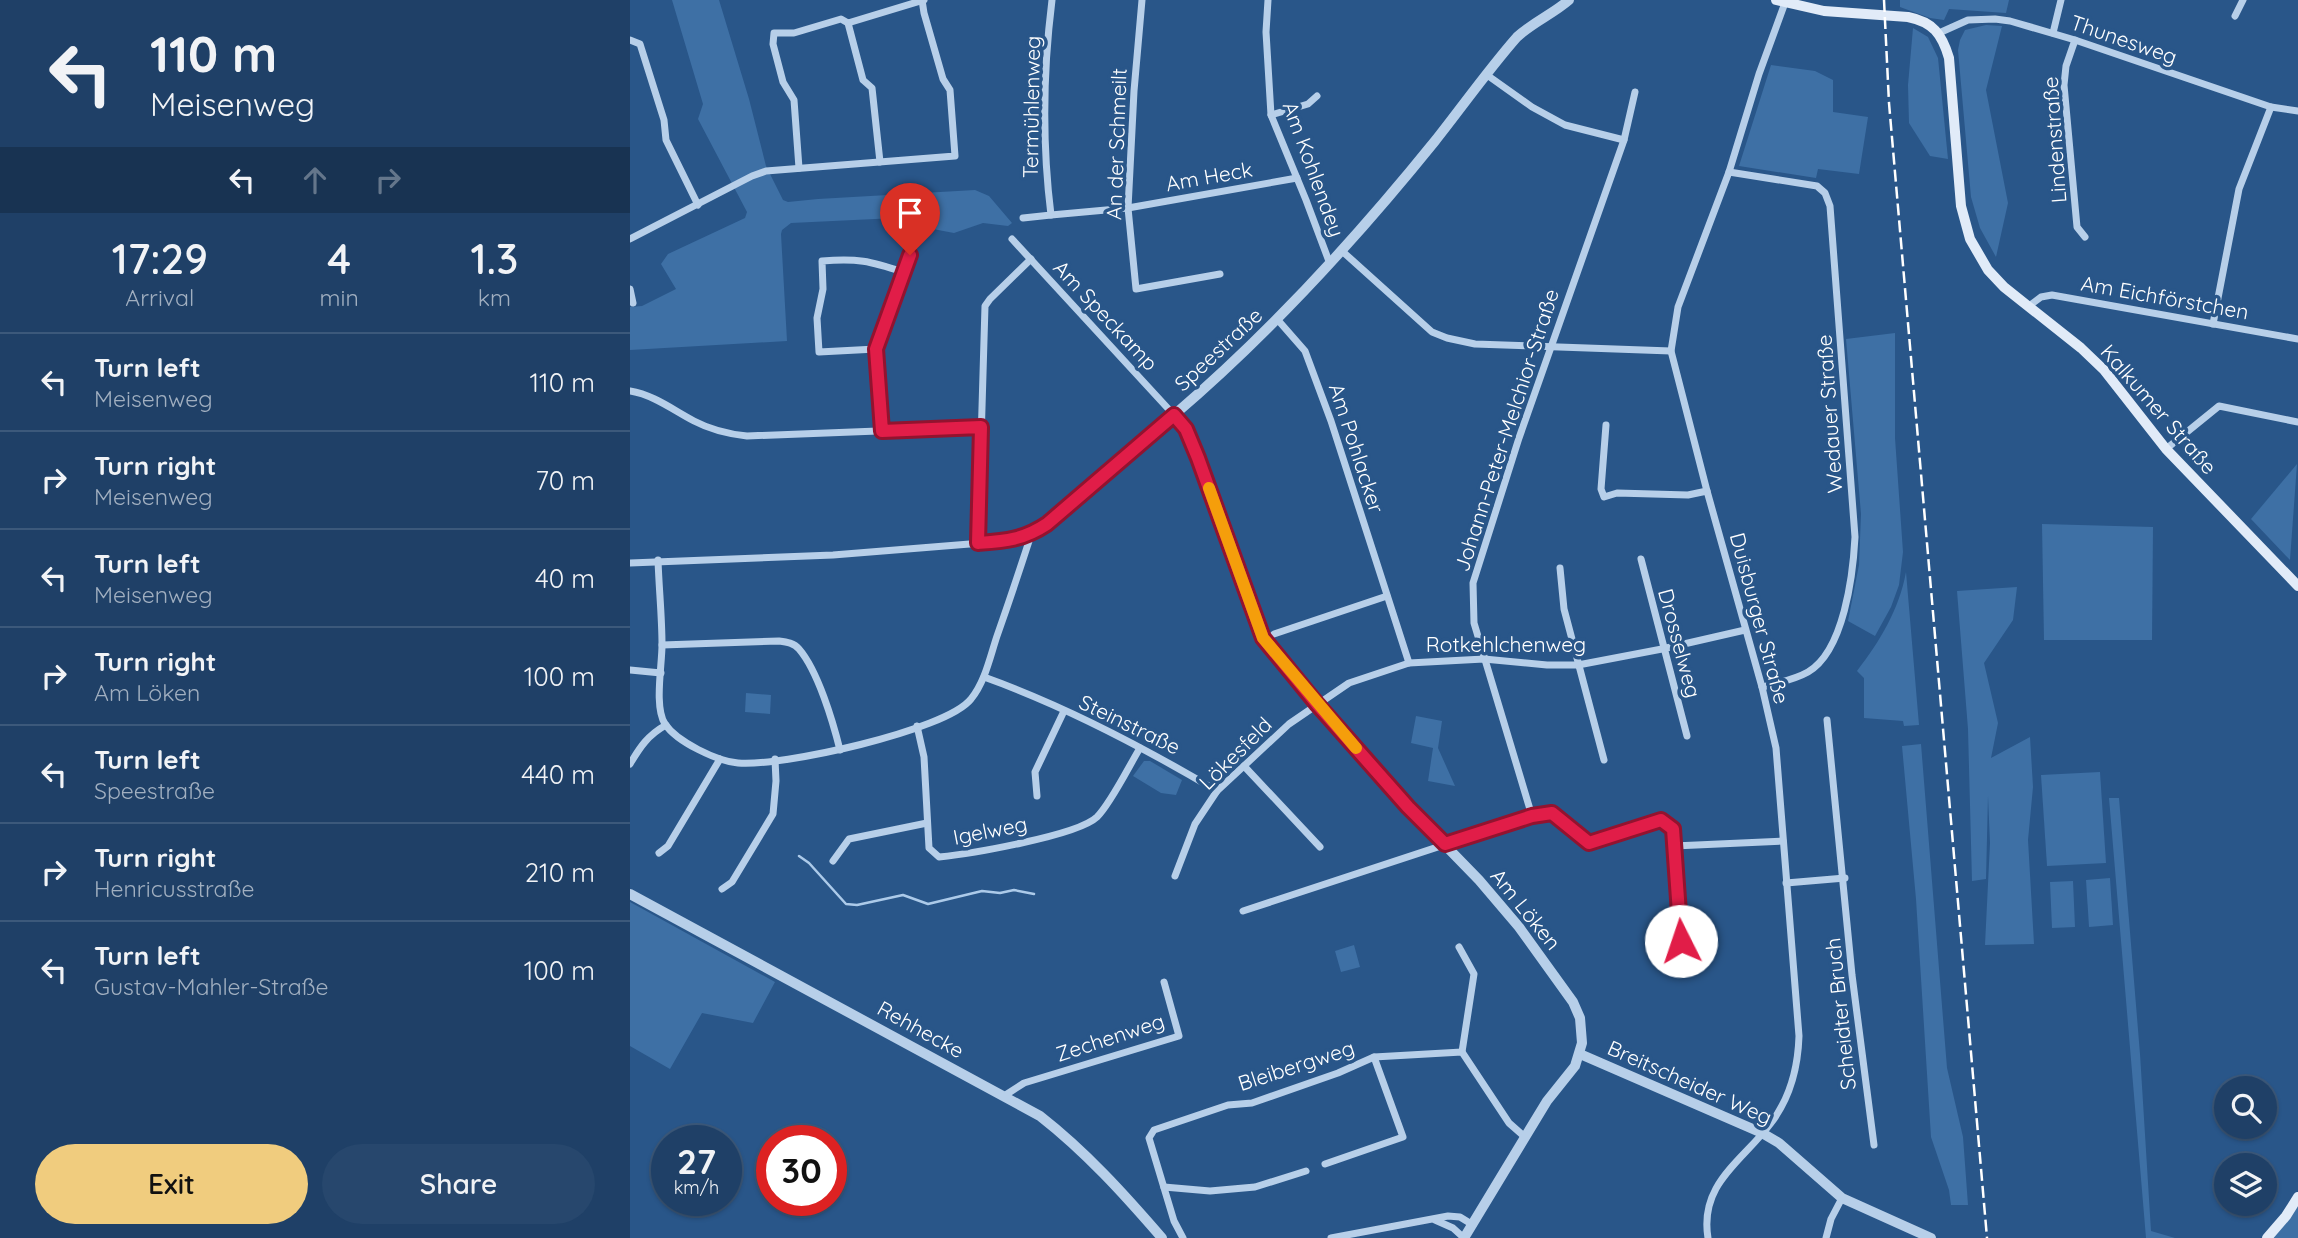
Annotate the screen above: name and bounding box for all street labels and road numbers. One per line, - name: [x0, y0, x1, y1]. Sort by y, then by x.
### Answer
- street label: Thunesweg: [2067, 9, 2181, 69]
- street label: Termühlenweg: [1017, 36, 1045, 178]
- street label: An der Schmeilt: [1100, 68, 1132, 220]
- street label: Lindenstraße: [2037, 76, 2071, 204]
- street label: Am Kohlendey: [1278, 98, 1350, 240]
- street label: Am Heck: [1164, 156, 1254, 196]
- street label: Am Speckamp: [1048, 254, 1164, 376]
- street label: Am Eichförstchen: [2079, 269, 2251, 325]
- street label: Johann-Peter-Melchior-Straße: [1448, 286, 1564, 574]
- street label: Speestraße: [1169, 302, 1267, 396]
- street label: Wedauer Straße: [1810, 334, 1848, 494]
- street label: Kalkumer Straße: [2095, 339, 2223, 479]
- street label: Am Pohlacker: [1324, 380, 1390, 516]
- street label: Duisburger Straße: [1725, 529, 1795, 707]
- street label: Drosselweg: [1653, 585, 1707, 701]
- street label: Rotkehlchenweg: [1426, 631, 1586, 657]
- street label: Steinstraße: [1075, 688, 1185, 760]
- street label: Lökesfeld: [1193, 711, 1277, 795]
- street label: Igelweg: [951, 810, 1029, 850]
- street label: Am Löken: [1485, 863, 1567, 955]
- street label: Scheidter Bruch: [1819, 937, 1861, 1091]
- street label: Rehhecke: [873, 995, 969, 1063]
- street label: Zechenweg: [1052, 1007, 1168, 1067]
- street label: Bleibergweg: [1235, 1034, 1357, 1096]
- street label: Breitscheider Weg: [1604, 1034, 1776, 1130]

